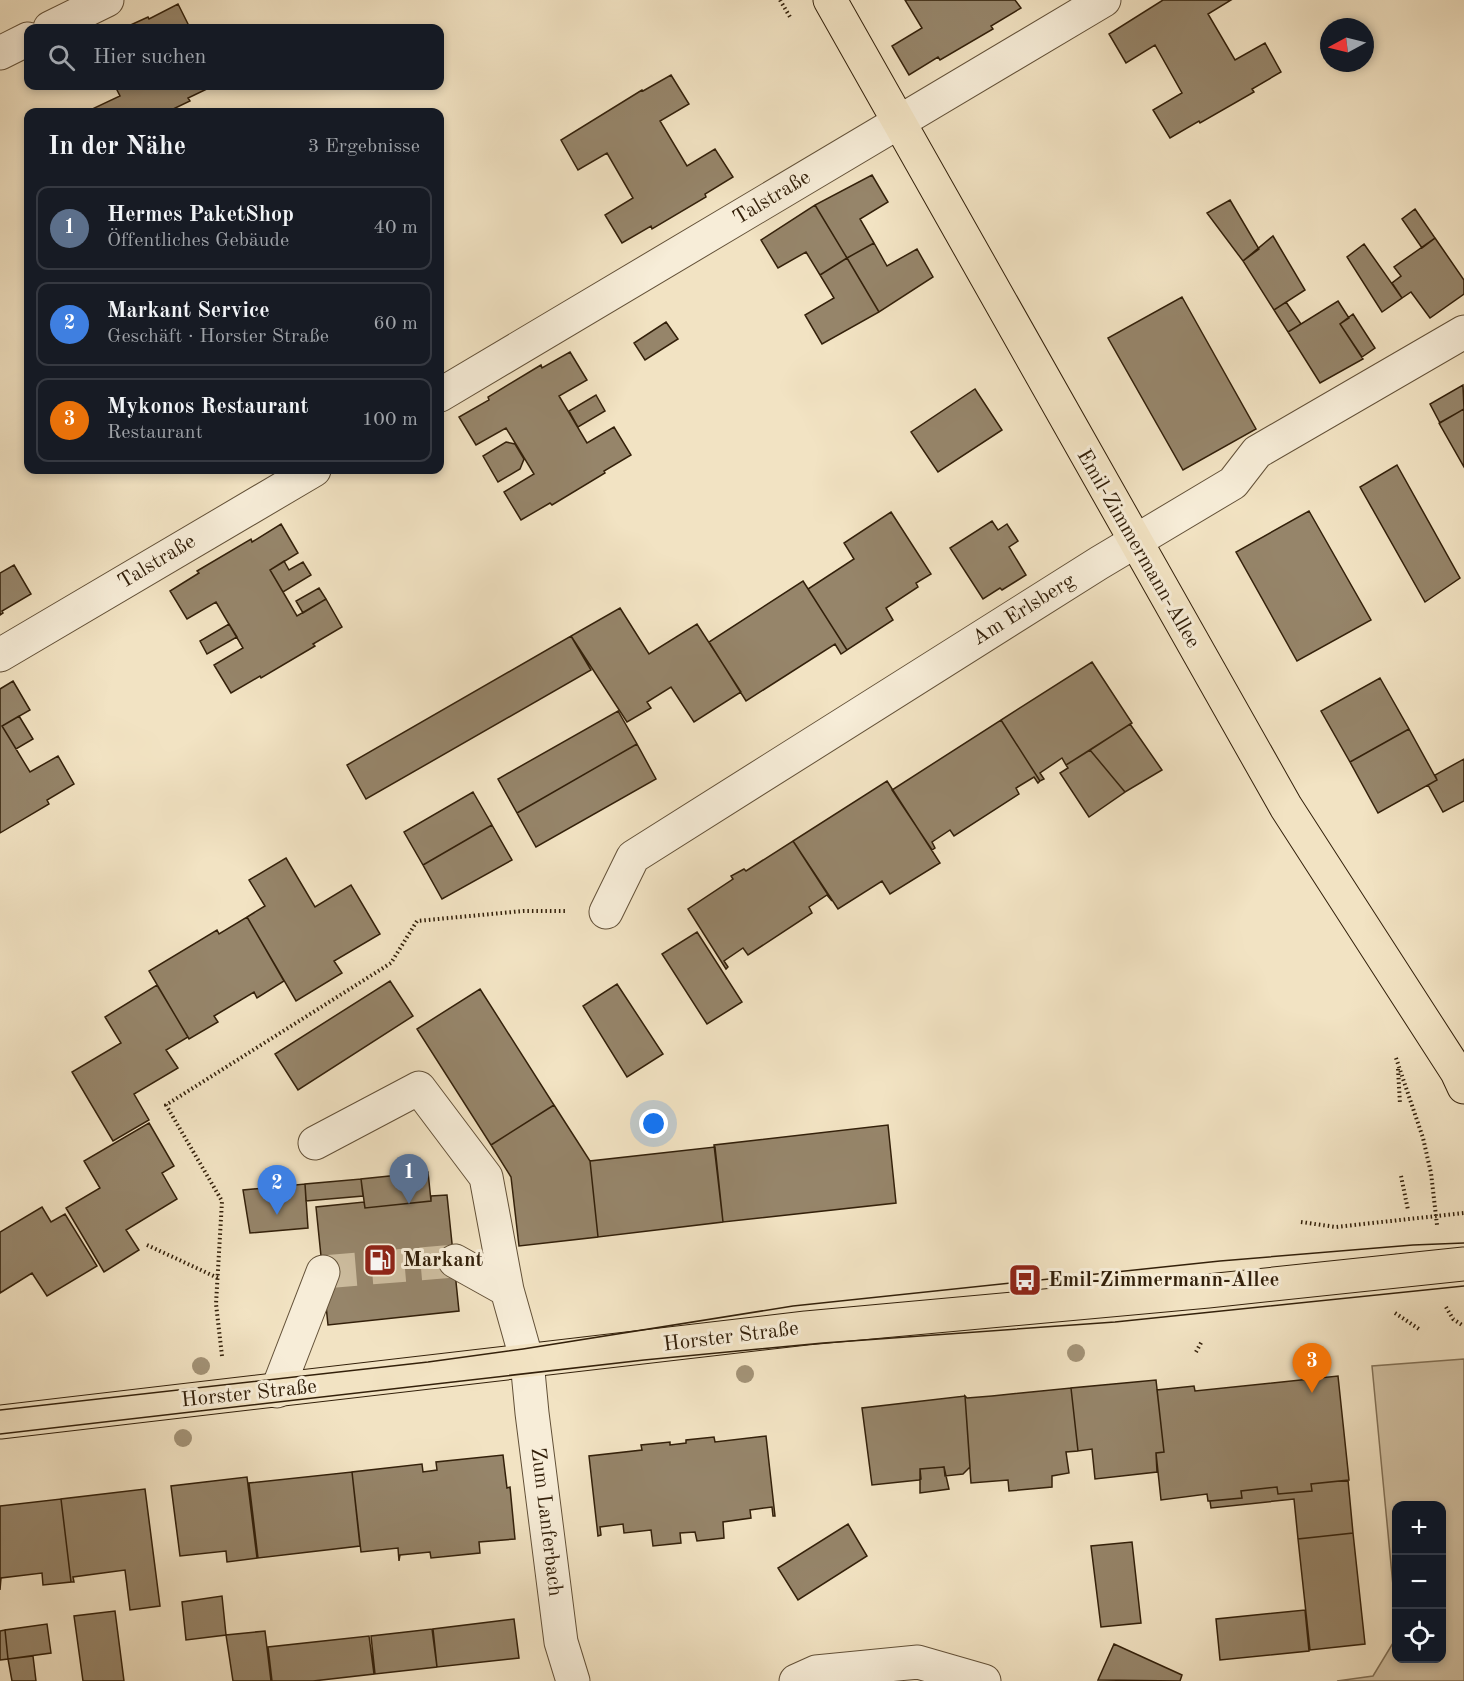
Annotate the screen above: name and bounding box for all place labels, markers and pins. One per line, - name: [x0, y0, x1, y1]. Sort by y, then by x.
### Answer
- pin: 1: [390, 1154, 428, 1204]
- pin: 2: [258, 1166, 296, 1215]
- fuel station icon: Markant: [362, 1242, 398, 1278]
- place label: Markant: [403, 1250, 484, 1271]
- bus stop icon: Emil-Zimmermann-Allee: [1007, 1262, 1043, 1298]
- place label: Emil-Zimmermann-Allee: [1048, 1270, 1279, 1291]
- pin: 3: [1292, 1344, 1332, 1393]

